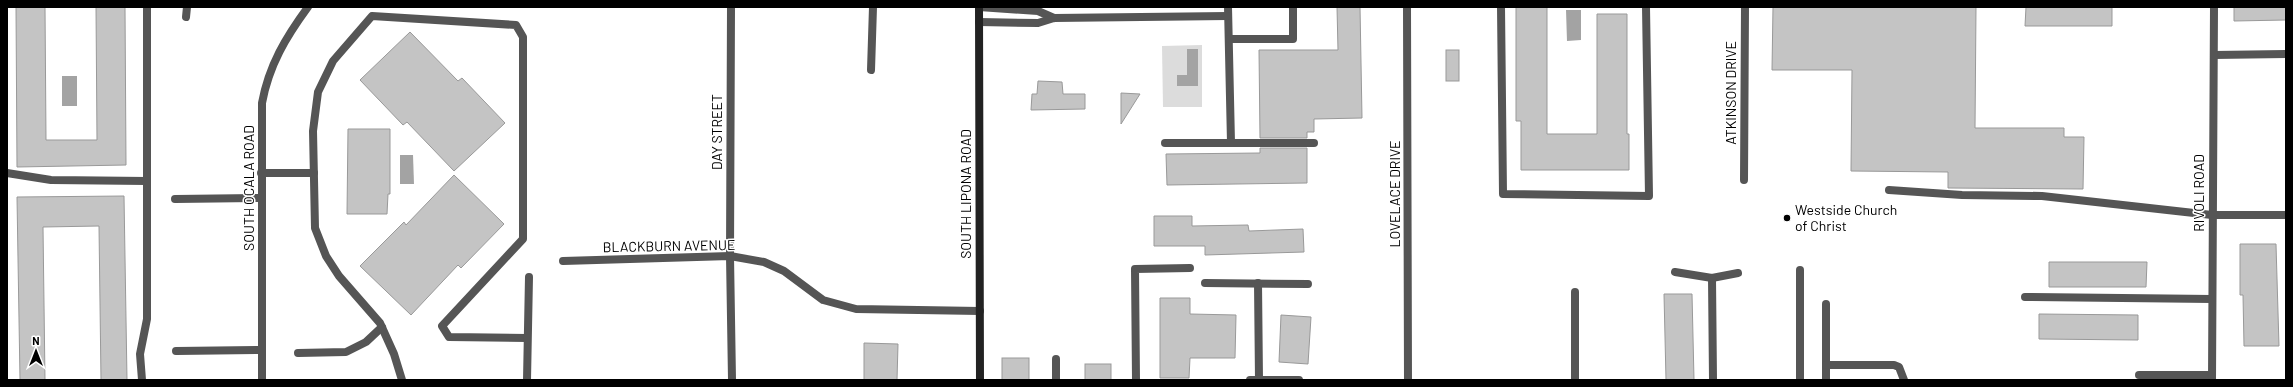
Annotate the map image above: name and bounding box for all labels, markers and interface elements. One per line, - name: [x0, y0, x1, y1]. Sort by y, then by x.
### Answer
- street label: ATKINSON DRIVE: [1722, 41, 1739, 145]
- street label: DAY STREET: [708, 94, 725, 170]
- street label: SOUTH OCALA ROAD: [240, 125, 257, 251]
- street label: SOUTH LIPONA ROAD: [957, 129, 974, 259]
- street label: LOVELACE DRIVE: [1386, 140, 1403, 248]
- street label: RIVOLI ROAD: [2190, 154, 2207, 232]
- place label: Westside Church of Christ: [1795, 201, 1897, 234]
- marker: Westside Church of Christ: [1782, 213, 1792, 223]
- street label: BLACKBURN AVENUE: [602, 236, 735, 255]
- north arrow: [16, 331, 56, 371]
- text: N: [32, 334, 40, 347]

